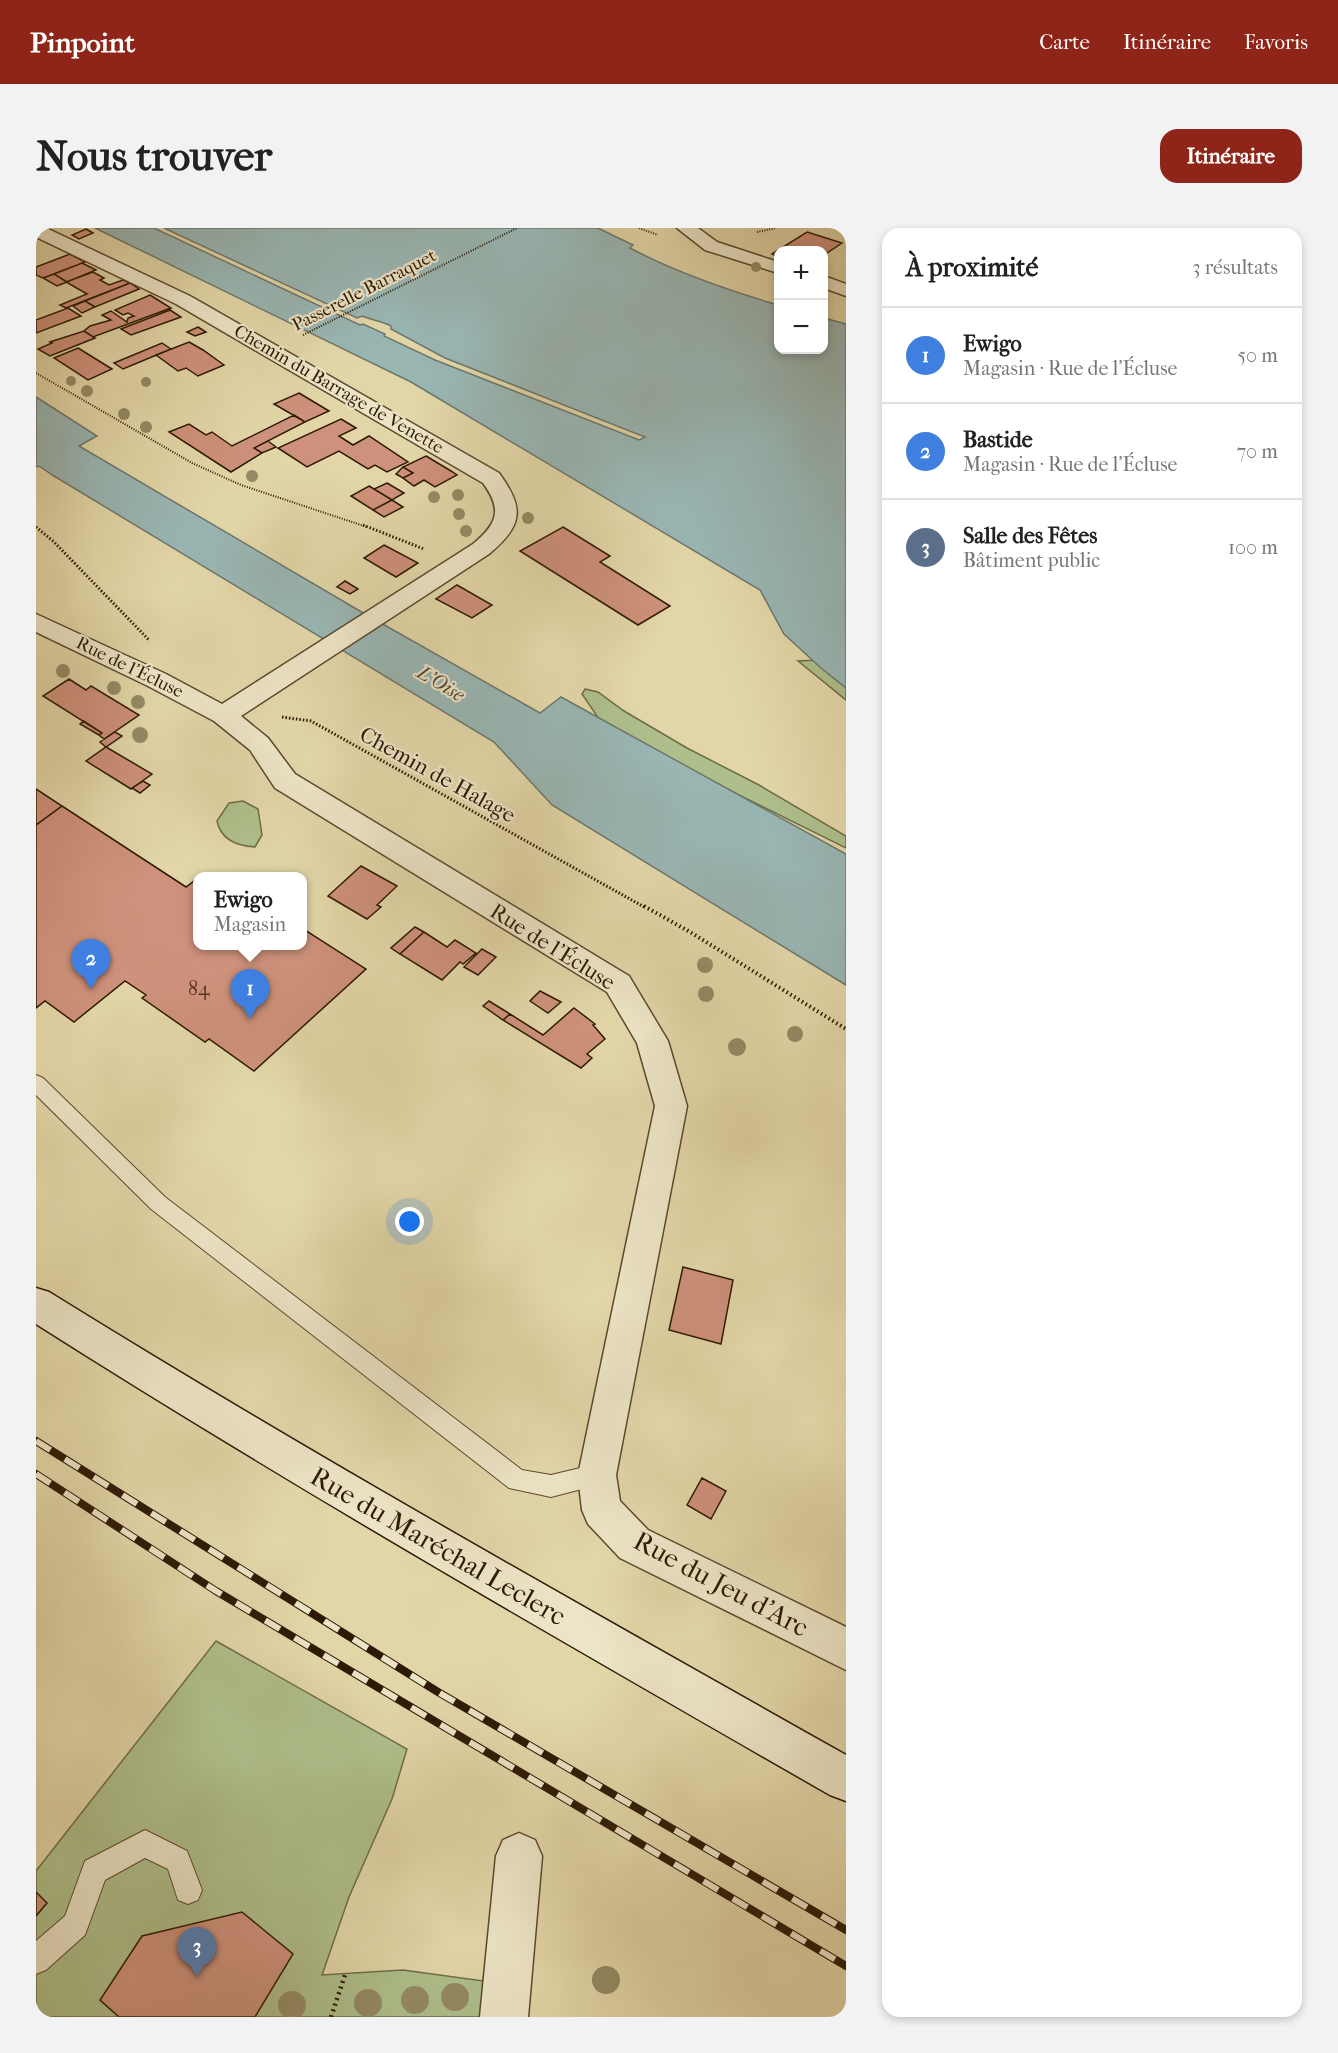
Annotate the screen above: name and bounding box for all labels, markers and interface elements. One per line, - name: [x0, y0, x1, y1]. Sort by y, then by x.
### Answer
- text: Pinpoint: [30, 26, 135, 59]
- text: Carte: [1039, 30, 1090, 54]
- text: Itinéraire: [1123, 30, 1211, 54]
- text: Favoris: [1244, 30, 1308, 54]
- button: Itinéraire: [1160, 129, 1302, 183]
- text: Nous trouver: [36, 132, 272, 181]
- street label: Passerelle Barraquet: [289, 245, 440, 336]
- map controls: [774, 246, 828, 354]
- button: +: [774, 246, 828, 300]
- text: À proximité: [906, 252, 1038, 283]
- text: 3 résultats: [1192, 256, 1278, 279]
- button: −: [774, 300, 828, 354]
- street label: Chemin du Barrage de Venette: [230, 321, 447, 458]
- text: Ewigo: [963, 331, 1022, 357]
- text: 1: [922, 344, 929, 367]
- text: 50 m: [1237, 344, 1278, 367]
- text: Magasin · Rue de l'Écluse: [963, 357, 1177, 380]
- text: Bastide: [963, 427, 1033, 453]
- text: 2: [920, 440, 931, 463]
- text: 70 m: [1236, 440, 1278, 463]
- text: Magasin · Rue de l'Écluse: [963, 453, 1177, 476]
- text: Salle des Fêtes: [963, 523, 1097, 549]
- text: 3: [921, 536, 930, 559]
- text: 100 m: [1228, 536, 1278, 559]
- text: Bâtiment public: [963, 549, 1100, 572]
- street label: Rue de l'Écluse: [73, 632, 187, 702]
- water label: L'Oise: [411, 659, 469, 707]
- street label: Chemin de Halage: [355, 721, 520, 829]
- popup: [193, 872, 307, 950]
- text: Ewigo: [214, 887, 273, 913]
- street label: Rue de l'Écluse: [485, 897, 620, 996]
- text: Magasin: [214, 913, 286, 936]
- pin: 2: [72, 940, 110, 989]
- pin: 1: [230, 970, 270, 1019]
- house number: 84: [188, 977, 211, 1000]
- your location: [395, 1207, 424, 1236]
- street label: Rue du Maréchal Leclerc: [305, 1460, 571, 1632]
- street label: Rue du Jeu d'Arc: [628, 1525, 814, 1644]
- pin: 3: [178, 1928, 216, 1977]

